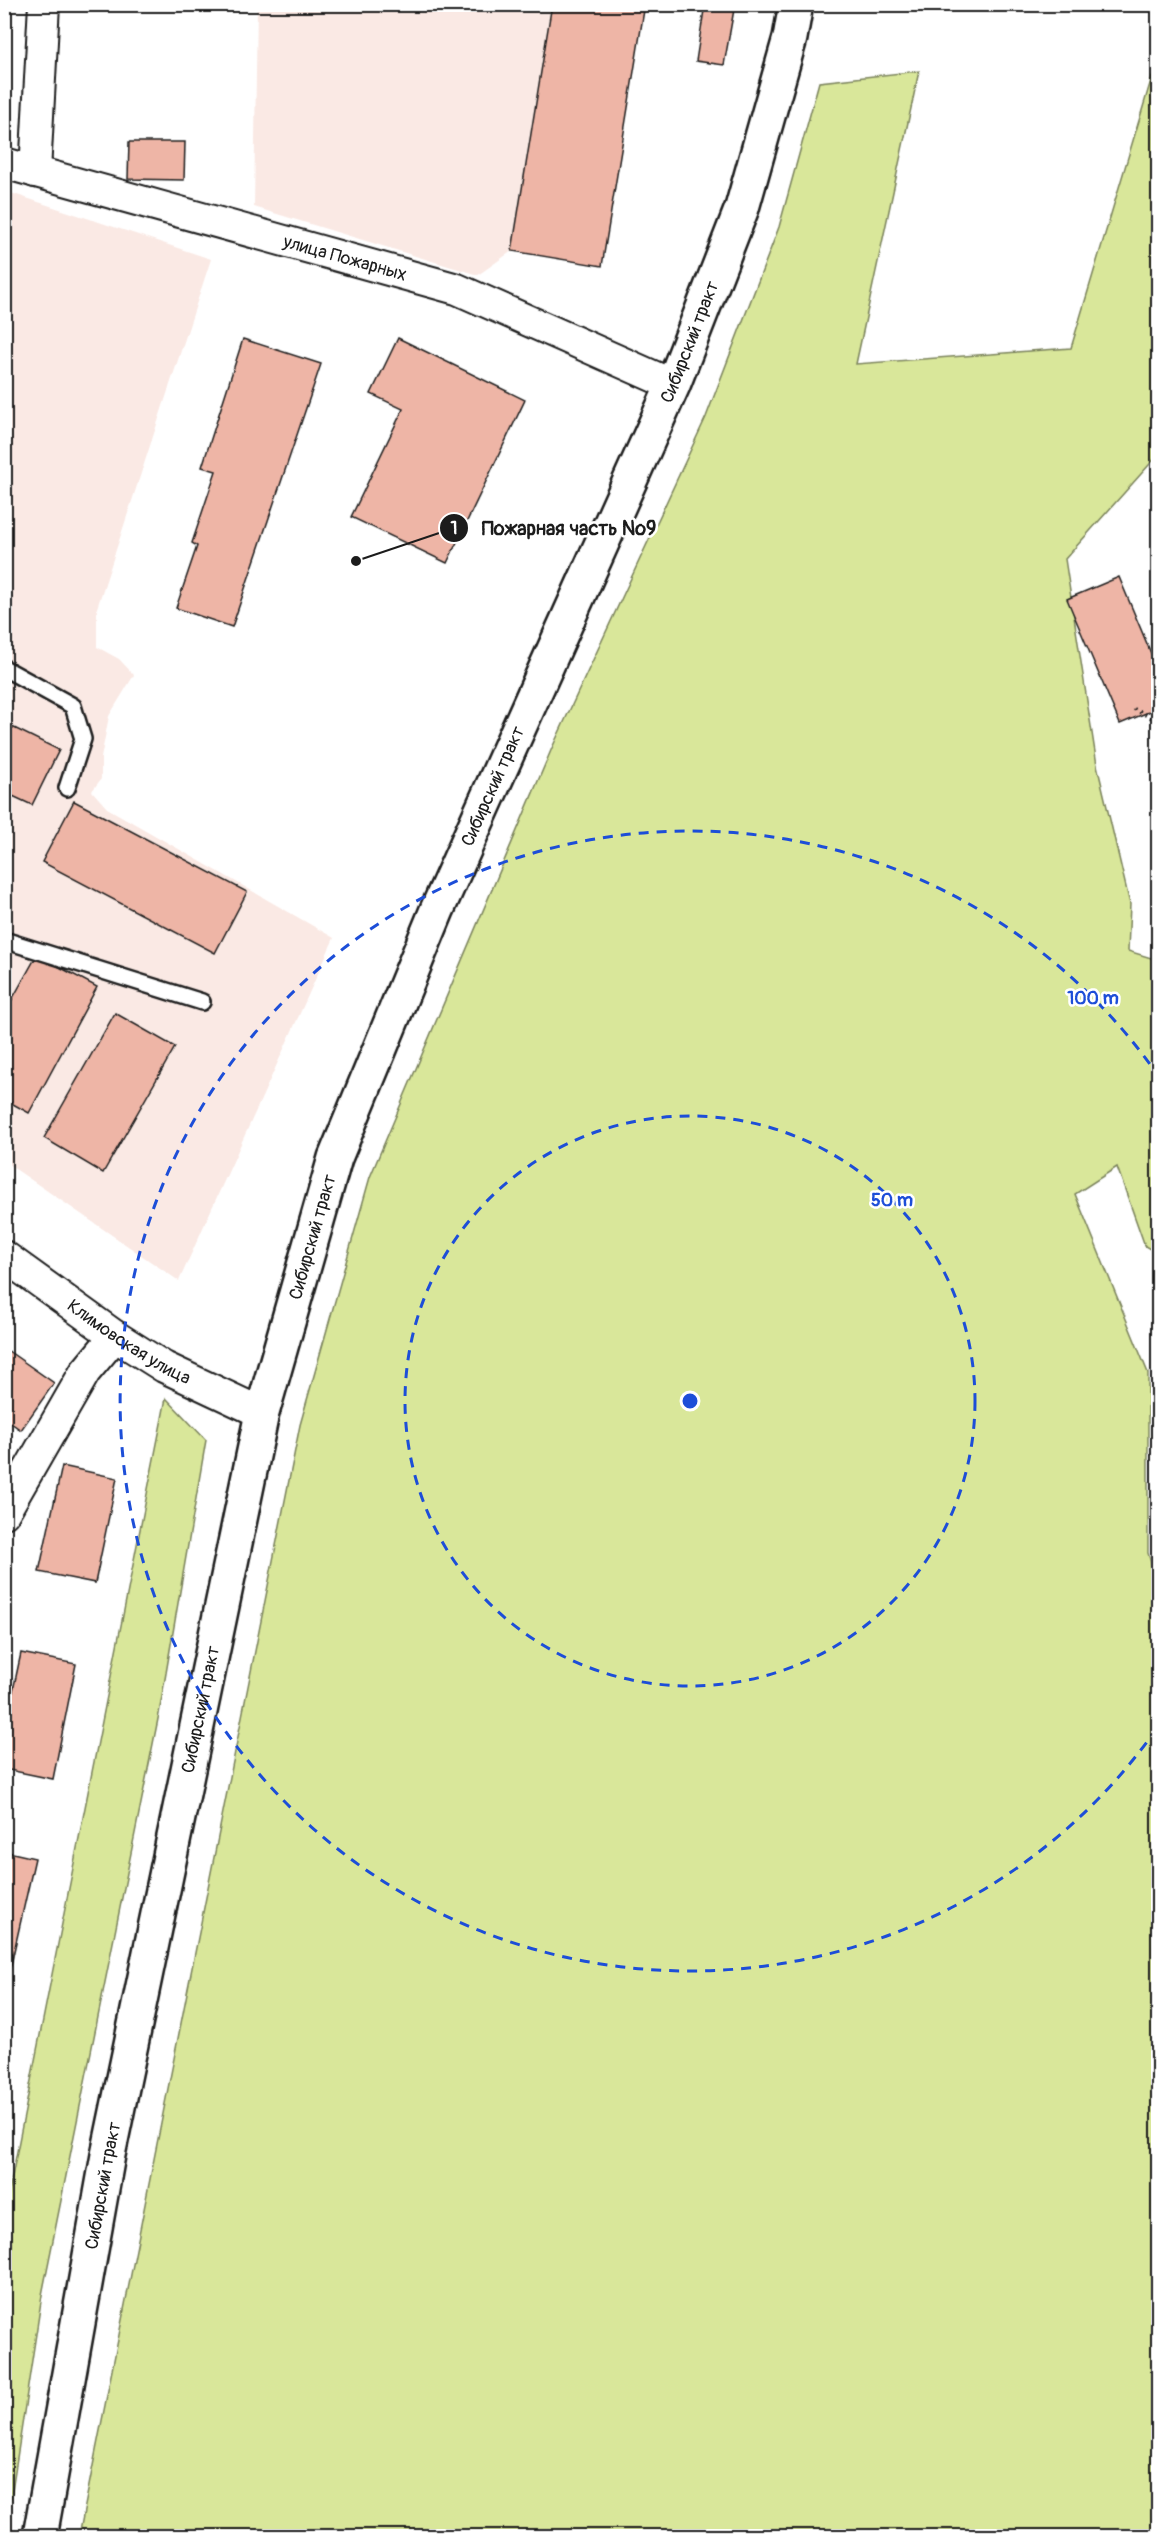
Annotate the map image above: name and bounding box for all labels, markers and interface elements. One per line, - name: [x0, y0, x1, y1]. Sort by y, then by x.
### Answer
- street label: улица Пожарных: [280, 230, 409, 286]
- street label: Сибирский тракт: [655, 278, 724, 407]
- callout: Пожарная часть №9: [439, 509, 668, 547]
- text: Пожарная часть №9: [482, 516, 656, 541]
- text: 1: [450, 517, 458, 540]
- street label: Сибирский тракт: [456, 723, 530, 850]
- text: 100 m: [1067, 987, 1119, 1010]
- street label: Сибирский тракт: [284, 1172, 342, 1302]
- text: 50 m: [871, 1189, 913, 1212]
- street label: Климовская улица: [63, 1294, 194, 1390]
- centre of rings: [680, 1391, 700, 1411]
- street label: Сибирский тракт: [177, 1644, 225, 1775]
- street label: Сибирский тракт: [80, 2120, 127, 2251]

